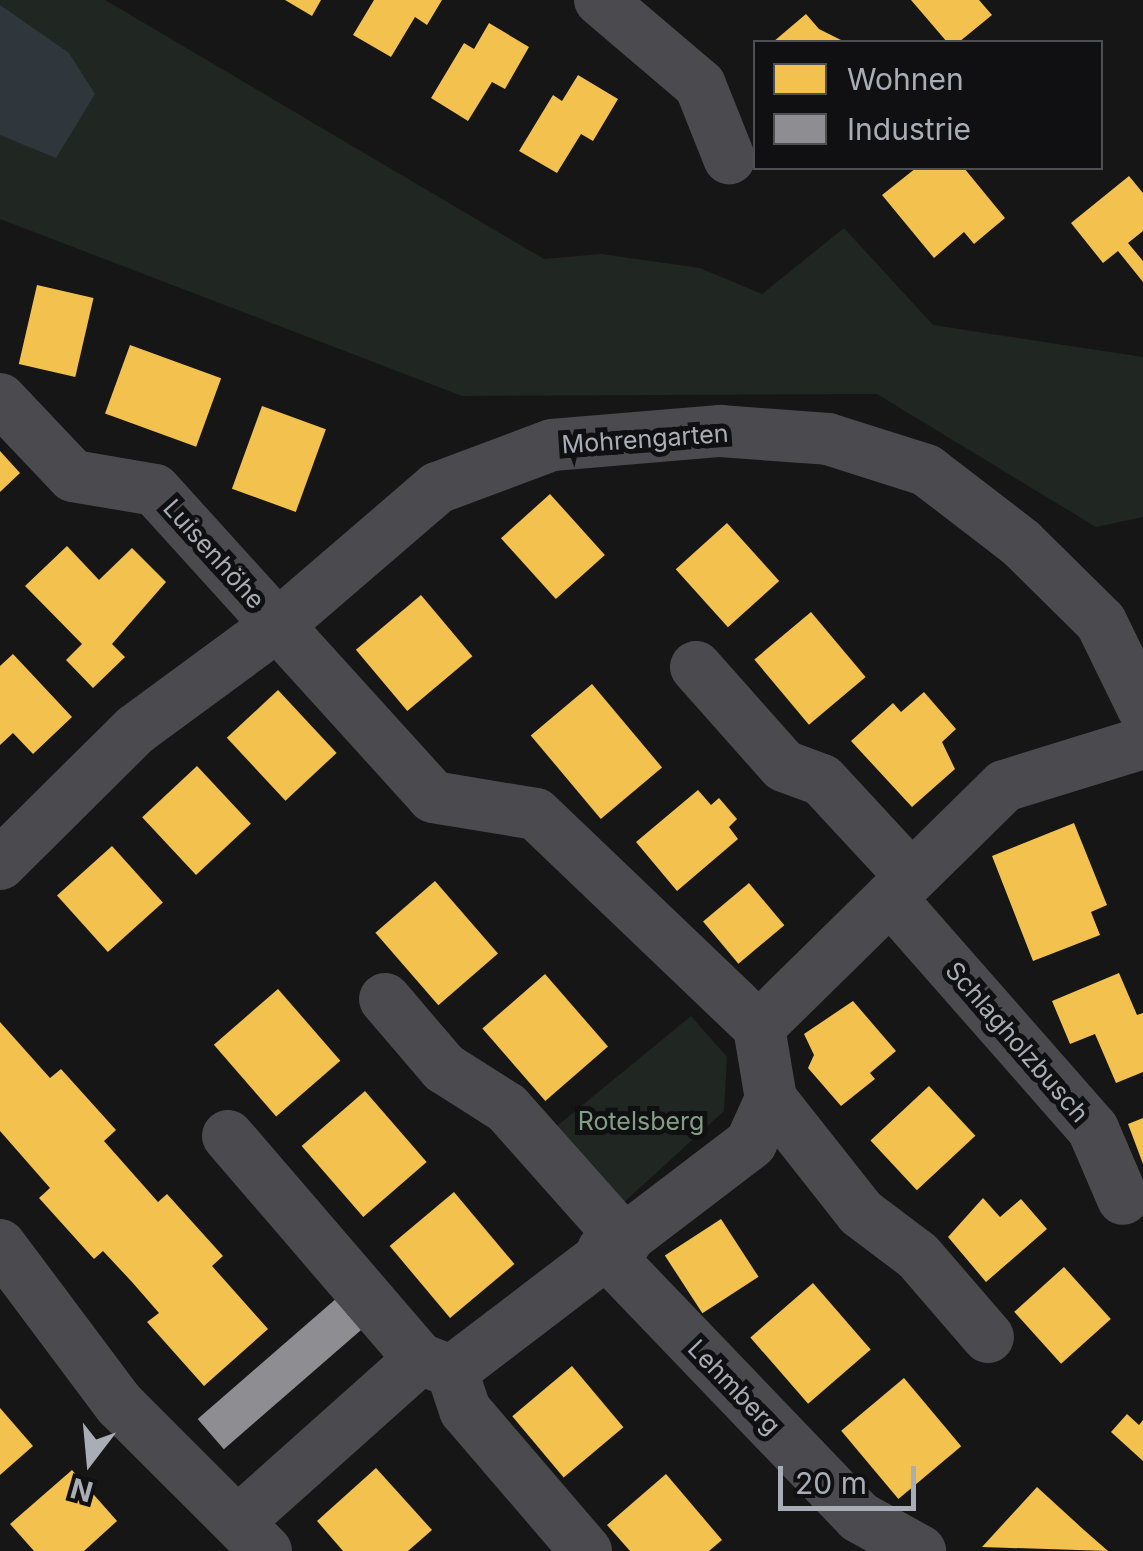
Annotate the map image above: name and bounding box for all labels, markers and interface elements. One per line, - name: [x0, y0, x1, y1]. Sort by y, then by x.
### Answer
- legend: [753, 40, 1103, 170]
- text: Wohnen: [847, 61, 964, 97]
- text: Industrie: [847, 111, 971, 147]
- street label: Mohrengarten: [561, 418, 729, 460]
- street label: Luisenhöhe: [157, 493, 271, 615]
- street label: Schlagholzbusch: [939, 956, 1095, 1128]
- park label: Rotelsberg: [578, 1106, 704, 1136]
- street label: Lehmberg: [682, 1334, 786, 1440]
- north arrow: [40, 1411, 140, 1511]
- scale bar: [783, 1446, 920, 1508]
- text: 20 m: [795, 1465, 867, 1501]
- text: N: [67, 1471, 97, 1509]

